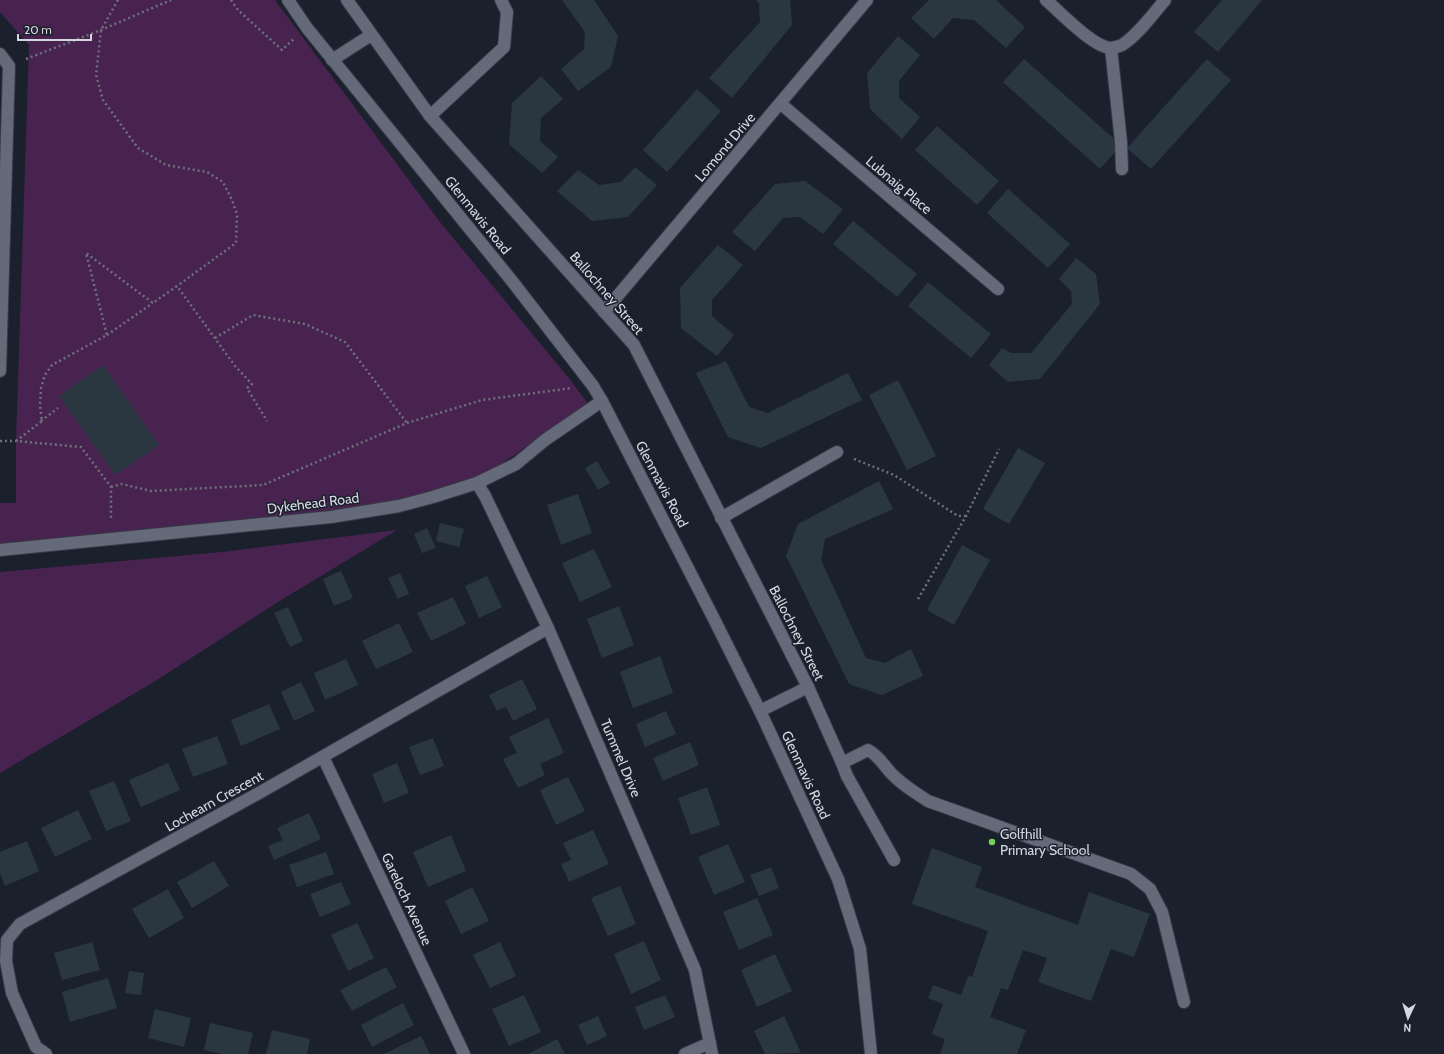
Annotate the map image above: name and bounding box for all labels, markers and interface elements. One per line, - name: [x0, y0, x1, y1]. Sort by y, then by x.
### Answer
- scale bar: [18, 16, 91, 42]
- text: 20 m: [24, 22, 52, 37]
- street label: Lomond Drive: [691, 109, 759, 185]
- street label: Lubnaig Place: [862, 152, 936, 218]
- street label: Glenmavis Road: [441, 172, 515, 258]
- street label: Ballochney Street: [566, 248, 648, 339]
- street label: Glenmavis Road: [632, 438, 692, 530]
- street label: Dykehead Road: [266, 488, 360, 518]
- street label: Ballochney Street: [765, 582, 829, 684]
- street label: Tummel Drive: [596, 716, 646, 800]
- street label: Glenmavis Road: [778, 728, 834, 822]
- street label: Lochearn Crescent: [162, 766, 266, 835]
- place label: Golfhill Primary School: [1000, 825, 1090, 859]
- marker: Golfhill Primary School: [987, 837, 997, 847]
- street label: Gareloch Avenue: [378, 850, 436, 948]
- north arrow: [1388, 998, 1428, 1038]
- text: N: [1403, 1021, 1412, 1035]

